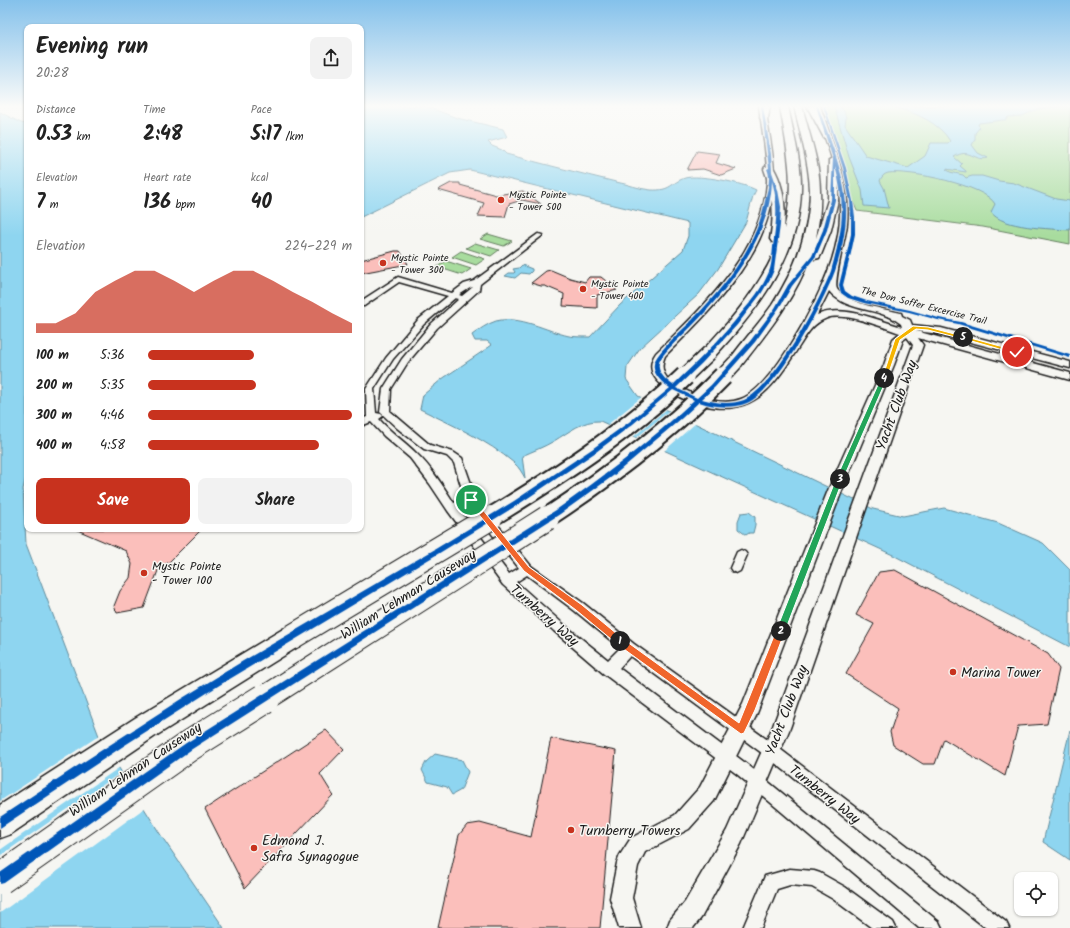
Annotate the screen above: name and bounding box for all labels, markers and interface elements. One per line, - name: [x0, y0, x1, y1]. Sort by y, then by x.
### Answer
- text: Evening run: [36, 30, 148, 65]
- button: share: [310, 37, 352, 79]
- text: 20:28: [36, 63, 69, 84]
- text: Distance: [36, 101, 76, 119]
- text: Time: [143, 101, 166, 119]
- text: Pace: [251, 101, 272, 119]
- text: 0.53: [36, 119, 72, 151]
- text: 2:48: [143, 119, 183, 151]
- text: 5:17: [251, 119, 281, 151]
- text: km: [72, 128, 90, 146]
- text: /km: [281, 128, 303, 146]
- text: Elevation: [36, 169, 78, 187]
- text: Heart rate: [143, 169, 191, 187]
- text: kcal: [251, 169, 269, 187]
- text: 7: [36, 187, 45, 219]
- text: 136: [143, 187, 171, 219]
- text: 40: [251, 187, 272, 219]
- place label: Mystic Pointe - Tower 500: [509, 187, 567, 215]
- marker: Mystic Pointe - Tower 500: [496, 195, 506, 205]
- text: m: [45, 196, 59, 214]
- text: bpm: [171, 196, 195, 214]
- text: Elevation: [36, 236, 85, 257]
- text: 224–229 m: [285, 236, 352, 257]
- place label: Mystic Pointe - Tower 300: [391, 250, 449, 278]
- marker: Mystic Pointe - Tower 300: [378, 258, 388, 268]
- place label: Mystic Pointe - Tower 400: [591, 276, 649, 304]
- street label: The Don Soffer Excercise Trail: [859, 283, 989, 329]
- marker: Mystic Pointe - Tower 400: [578, 284, 588, 294]
- pin: 5: [953, 327, 973, 347]
- text: 5: [960, 328, 966, 346]
- pin: [1000, 335, 1034, 369]
- icon: check: [1006, 341, 1028, 363]
- text: 100 m: [36, 345, 69, 366]
- text: 5:36: [100, 345, 125, 366]
- street label: Yacht Club Way: [870, 357, 924, 454]
- pin: 4: [874, 368, 894, 388]
- text: 4: [881, 369, 887, 387]
- text: 200 m: [36, 375, 73, 396]
- text: 5:35: [100, 375, 125, 396]
- text: 300 m: [36, 405, 72, 426]
- text: 4:46: [100, 405, 125, 426]
- text: 400 m: [36, 435, 72, 456]
- text: 4:58: [100, 435, 125, 456]
- pin: 3: [830, 469, 850, 489]
- text: 3: [837, 470, 843, 488]
- button: Save: [36, 478, 190, 524]
- button: Share: [198, 478, 352, 524]
- pin: [454, 483, 488, 517]
- icon: arrive: [460, 489, 482, 511]
- street label: William Lehman Causeway: [336, 544, 481, 646]
- place label: Mystic Pointe - Tower 100: [152, 557, 222, 590]
- marker: Mystic Pointe - Tower 100: [139, 568, 149, 578]
- street label: Turnberry Way: [505, 579, 584, 652]
- pin: 2: [771, 621, 791, 641]
- text: 2: [778, 622, 784, 640]
- pin: 1: [610, 631, 630, 651]
- text: 1: [618, 632, 622, 650]
- street label: Yacht Club Way: [760, 662, 814, 759]
- place label: Marina Tower: [961, 662, 1042, 684]
- marker: Marina Tower: [948, 667, 958, 677]
- street label: William Lehman Causeway: [65, 717, 207, 823]
- street label: Turnberry Way: [784, 760, 865, 830]
- place label: Turnberry Towers: [579, 820, 681, 842]
- marker: Turnberry Towers: [566, 825, 576, 835]
- place label: Edmond J. Safra Synagogue: [262, 830, 359, 868]
- marker: Edmond J. Safra Synagogue: [249, 843, 259, 853]
- map controls: [1014, 872, 1058, 916]
- button: locate: [1014, 872, 1058, 916]

